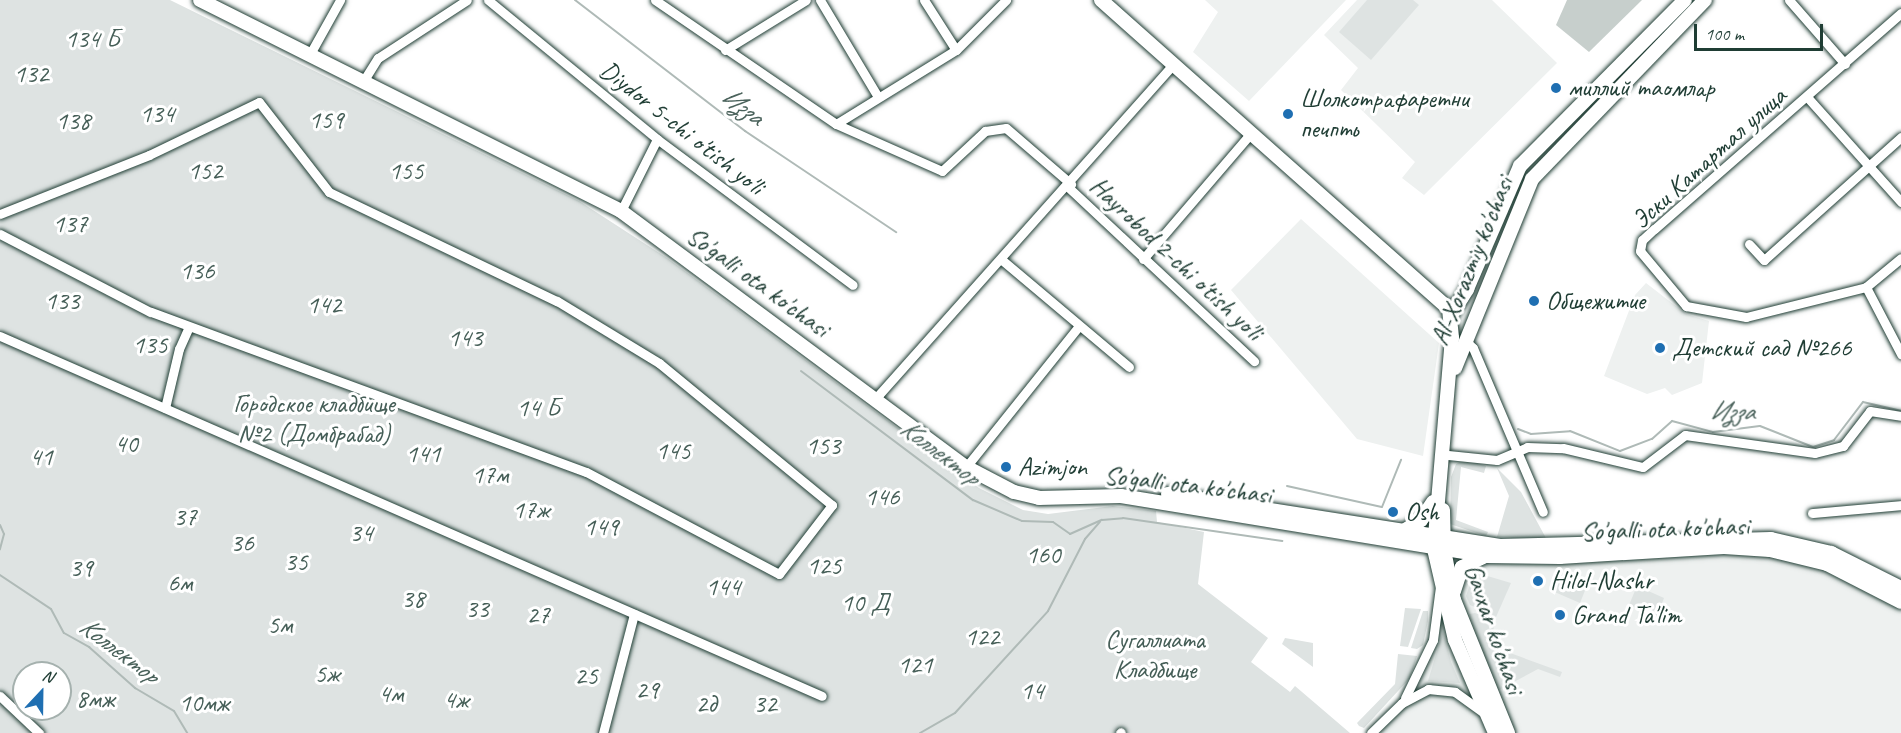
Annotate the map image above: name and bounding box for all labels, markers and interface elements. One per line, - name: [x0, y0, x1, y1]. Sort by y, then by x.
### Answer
- scale bar: [1697, 12, 1826, 50]
- park label: 134 Б: [65, 23, 119, 55]
- text: 100 m: [1705, 23, 1744, 45]
- street label: Diydor 5-chi o'tish yo'li: [594, 54, 770, 202]
- park label: 132: [13, 58, 49, 90]
- place label: миллий таомлар: [1568, 72, 1715, 104]
- water label: Изза: [715, 80, 771, 132]
- marker: миллий таомлар: [1549, 81, 1563, 95]
- street label: Эски Катартал улица: [1626, 81, 1792, 235]
- place label: Шолкотрафаретни печпть: [1300, 83, 1469, 144]
- park label: 134: [139, 98, 175, 130]
- park label: 159: [308, 104, 344, 136]
- park label: 138: [55, 105, 91, 137]
- marker: Шолкотрафаретни печпть: [1281, 107, 1295, 121]
- park label: 152: [187, 155, 223, 187]
- park label: 155: [388, 155, 424, 187]
- street label: Hayrobod 2-chi o'tish yo'li: [1083, 171, 1269, 347]
- street label: Al-Xorazmiy ko'chasi: [1424, 172, 1520, 350]
- park label: 137: [52, 208, 88, 240]
- street label: So'galli ota ko'chasi: [681, 220, 835, 344]
- park label: 136: [179, 255, 215, 287]
- park label: 133: [44, 285, 80, 317]
- place label: Общежитие: [1546, 285, 1645, 317]
- park label: 142: [306, 289, 342, 321]
- marker: Общежитие: [1527, 294, 1541, 308]
- park label: 143: [447, 322, 483, 354]
- park label: 135: [132, 329, 168, 361]
- place label: Детский сад №266: [1672, 332, 1851, 364]
- marker: Детский сад №266: [1653, 341, 1667, 355]
- park label: Городское кладбище №2 (Домбрабад): [231, 388, 397, 449]
- park label: 14 Б: [517, 392, 559, 424]
- water label: Изза: [1709, 394, 1755, 428]
- water label: Коллектор: [894, 412, 986, 492]
- park label: 40: [114, 428, 138, 460]
- park label: 153: [805, 430, 841, 462]
- park label: 145: [655, 435, 691, 467]
- park label: 141: [405, 438, 441, 470]
- park label: 41: [29, 441, 53, 473]
- place label: Azimjon: [1018, 451, 1087, 483]
- park label: 17м: [472, 459, 508, 491]
- street label: So'galli ota ko'chasi: [1103, 459, 1273, 511]
- marker: Azimjon: [999, 460, 1013, 474]
- park label: 146: [864, 481, 900, 513]
- park label: 17ж: [512, 494, 550, 526]
- place label: Osh: [1405, 496, 1439, 528]
- park label: 37: [173, 501, 197, 533]
- marker: Osh: [1386, 505, 1400, 519]
- street label: So'galli ota ko'chasi: [1581, 510, 1749, 548]
- park label: 149: [583, 511, 619, 543]
- park label: 34: [349, 517, 373, 549]
- park label: 36: [230, 527, 254, 559]
- park label: 160: [1025, 539, 1061, 571]
- park label: 35: [284, 546, 308, 578]
- park label: 125: [806, 550, 842, 582]
- park label: 39: [69, 552, 93, 584]
- street label: Gavxar ko'chasi: [1457, 560, 1531, 698]
- place label: Hilol-Nashr: [1550, 565, 1653, 597]
- park label: 6м: [167, 567, 193, 599]
- park label: 144: [705, 571, 741, 603]
- marker: Hilol-Nashr: [1531, 574, 1545, 588]
- park label: 38: [401, 583, 425, 615]
- park label: 10 Д: [841, 587, 889, 619]
- park label: 33: [465, 593, 489, 625]
- park label: 27: [526, 599, 550, 631]
- place label: Grand Ta'lim: [1572, 599, 1683, 631]
- marker: Grand Ta'lim: [1553, 608, 1567, 622]
- park label: 5м: [267, 609, 293, 641]
- water label: Коллектор: [73, 610, 165, 690]
- park label: 122: [964, 621, 1000, 653]
- park label: Сугаллиата Кладбище: [1105, 624, 1205, 686]
- park label: 121: [897, 649, 933, 681]
- park label: 5ж: [314, 658, 340, 690]
- park label: 25: [574, 660, 598, 692]
- north arrow: [12, 661, 72, 721]
- text: N: [40, 665, 56, 687]
- park label: 29: [635, 674, 659, 706]
- park label: 14: [1020, 675, 1044, 707]
- park label: 4м: [378, 678, 404, 710]
- park label: 8мж: [76, 683, 114, 715]
- park label: 4ж: [443, 684, 469, 716]
- park label: 10мж: [179, 687, 229, 719]
- park label: 2д: [696, 688, 716, 720]
- park label: 32: [753, 688, 777, 720]

